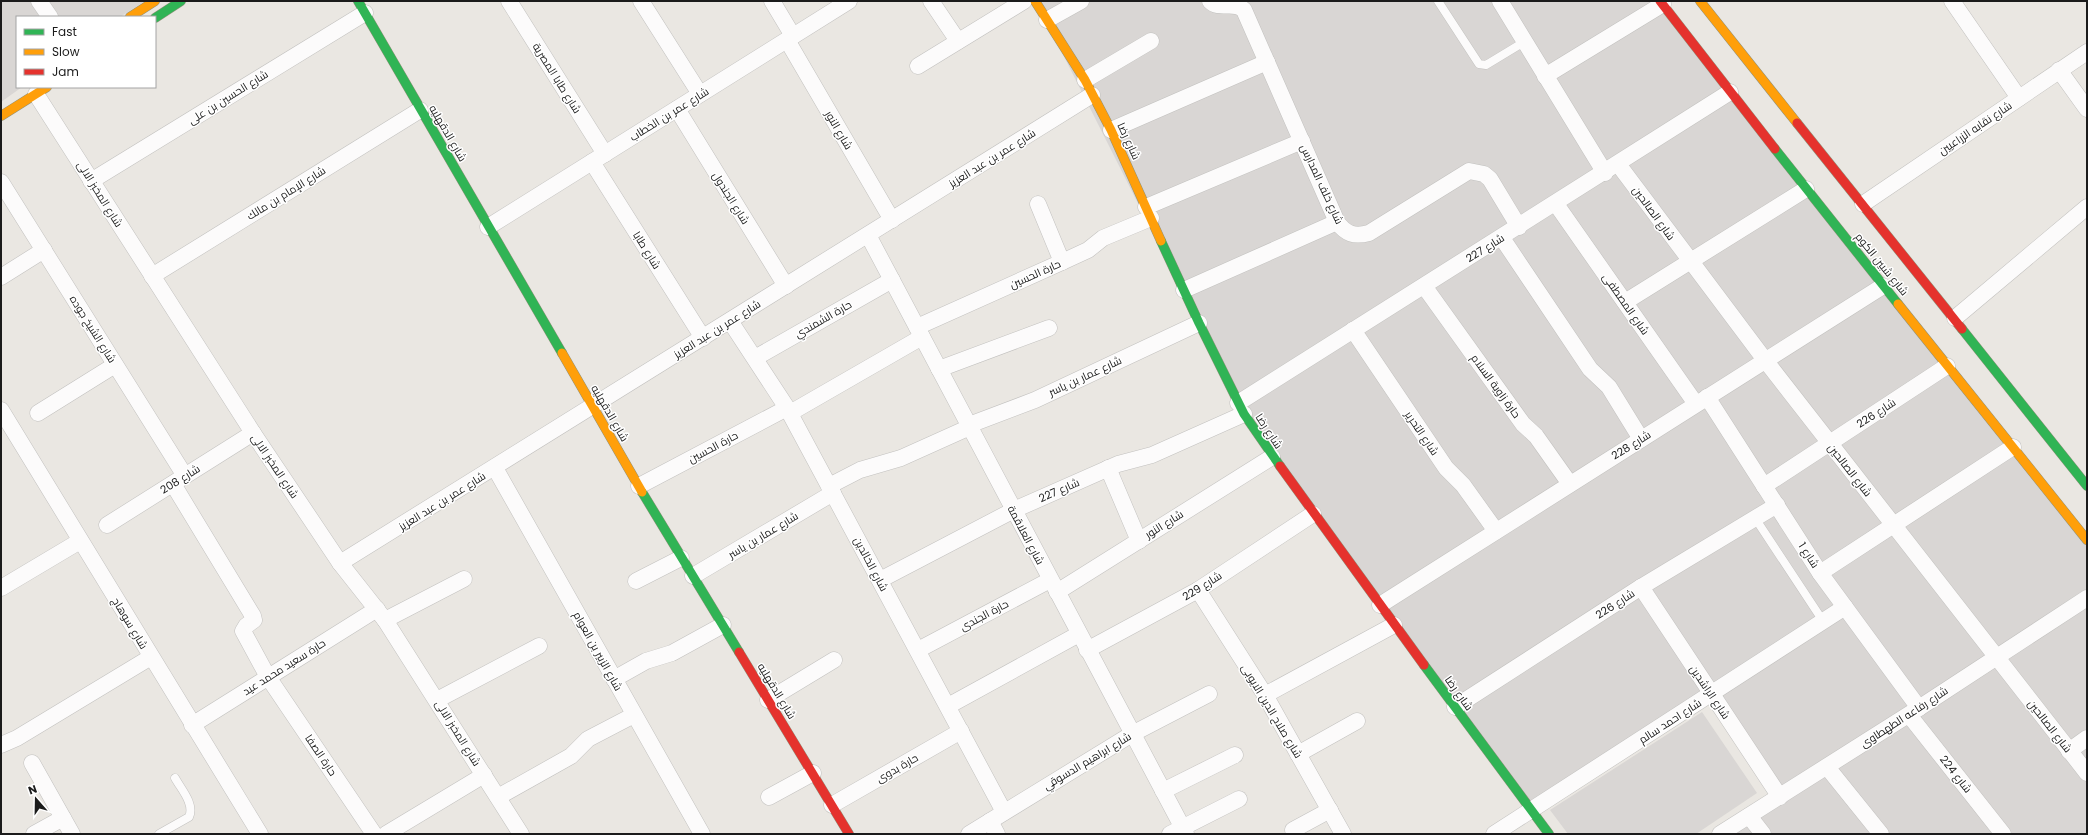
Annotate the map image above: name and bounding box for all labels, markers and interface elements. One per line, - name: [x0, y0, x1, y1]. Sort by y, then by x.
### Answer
- legend: [16, 16, 156, 88]
- text: Fast: [52, 23, 77, 40]
- street label: شارع طابا المصرية: [529, 40, 585, 116]
- text: Slow: [52, 43, 80, 60]
- text: Jam: [52, 63, 79, 80]
- street label: شارع الحسين بن على: [185, 66, 271, 128]
- street label: شارع عمر بن الخطاب: [626, 83, 712, 145]
- street label: شارع نقابه الزراعيين: [1935, 97, 2015, 159]
- street label: شارع الدقهليه: [425, 102, 471, 164]
- street label: شارع النور: [821, 107, 857, 152]
- street label: شارع رضا: [1113, 120, 1145, 162]
- street label: شارع عمر بن عبد العزيز: [945, 125, 1039, 192]
- street label: شارع خلف المدارس: [1296, 141, 1348, 227]
- street label: شارع المخبز الالى: [73, 158, 127, 230]
- street label: شارع الإمام بن مالك: [243, 162, 329, 224]
- street label: شارع الجندول: [709, 169, 753, 227]
- street label: شارع الصالحين: [1629, 183, 1679, 243]
- street label: شارع طابا: [629, 228, 665, 272]
- street label: شارع شبين الكوم: [1852, 229, 1912, 299]
- street label: شارع 227: [1463, 230, 1507, 266]
- street label: حارة الحسين: [1007, 256, 1063, 292]
- street label: شارع المصطفى: [1599, 270, 1653, 338]
- street label: شارع الشيخ جوده: [66, 292, 120, 366]
- street label: شارع عمر بن عبد العزيز: [670, 296, 764, 363]
- street label: حارة الشمندي: [792, 296, 855, 343]
- street label: حارة زاوية السلام: [1467, 351, 1525, 421]
- street label: شارع عمار بن ياسر: [1045, 352, 1124, 400]
- street label: شارع الدقهليه: [587, 382, 633, 444]
- street label: شارع 226: [1853, 394, 1899, 432]
- street label: شارع التحرير: [1401, 407, 1443, 458]
- street label: شارع رضا: [1252, 410, 1286, 452]
- street label: حارة الحسين: [685, 427, 741, 467]
- street label: شارع 228: [1608, 427, 1654, 463]
- street label: شارع المخبز الالى: [247, 430, 303, 502]
- street label: شارع الصالحين: [1824, 440, 1876, 500]
- street label: شارع 208: [157, 460, 203, 498]
- street label: شارع عمر بن عبد العزيز: [395, 468, 489, 535]
- street label: شارع 227: [1036, 474, 1082, 506]
- street label: شارع العلاقمة: [1004, 503, 1048, 567]
- street label: شارع النور: [1141, 506, 1186, 543]
- street label: شارع عمار بن ياسر: [724, 508, 801, 563]
- street label: شارع الخالدين: [850, 534, 892, 594]
- street label: شارع 1: [1795, 539, 1823, 571]
- street label: شارع 229: [1179, 568, 1225, 604]
- street label: شارع 226: [1592, 585, 1638, 623]
- street label: شارع سوهاج: [108, 594, 152, 652]
- street label: حارة الجندى: [957, 595, 1011, 635]
- street label: شارع الزبير بن العوام: [570, 608, 626, 694]
- street label: حارة سعيد محمد عيد: [239, 635, 329, 699]
- street label: شارع الدقهليه: [754, 660, 800, 722]
- street label: شارع صلاح الدين الايوبى: [1237, 661, 1307, 761]
- street label: شارع الراشدين: [1686, 662, 1734, 722]
- street label: شارع رضا: [1441, 672, 1477, 714]
- street label: شارع رفاعه الطهطاوى: [1857, 683, 1951, 751]
- street label: شارع احمد سالم: [1635, 695, 1705, 747]
- street label: شارع الصالحين: [2024, 696, 2076, 756]
- street label: شارع المخبز الالى: [431, 697, 485, 769]
- street label: شارع ابراهيم الدسوقي: [1040, 728, 1135, 794]
- street label: حارة الصفا: [301, 731, 341, 779]
- street label: حارة بدوى: [873, 750, 921, 786]
- street label: شارع 224: [1936, 752, 1976, 796]
- north arrow: [16, 779, 56, 819]
- text: N: [26, 781, 39, 799]

